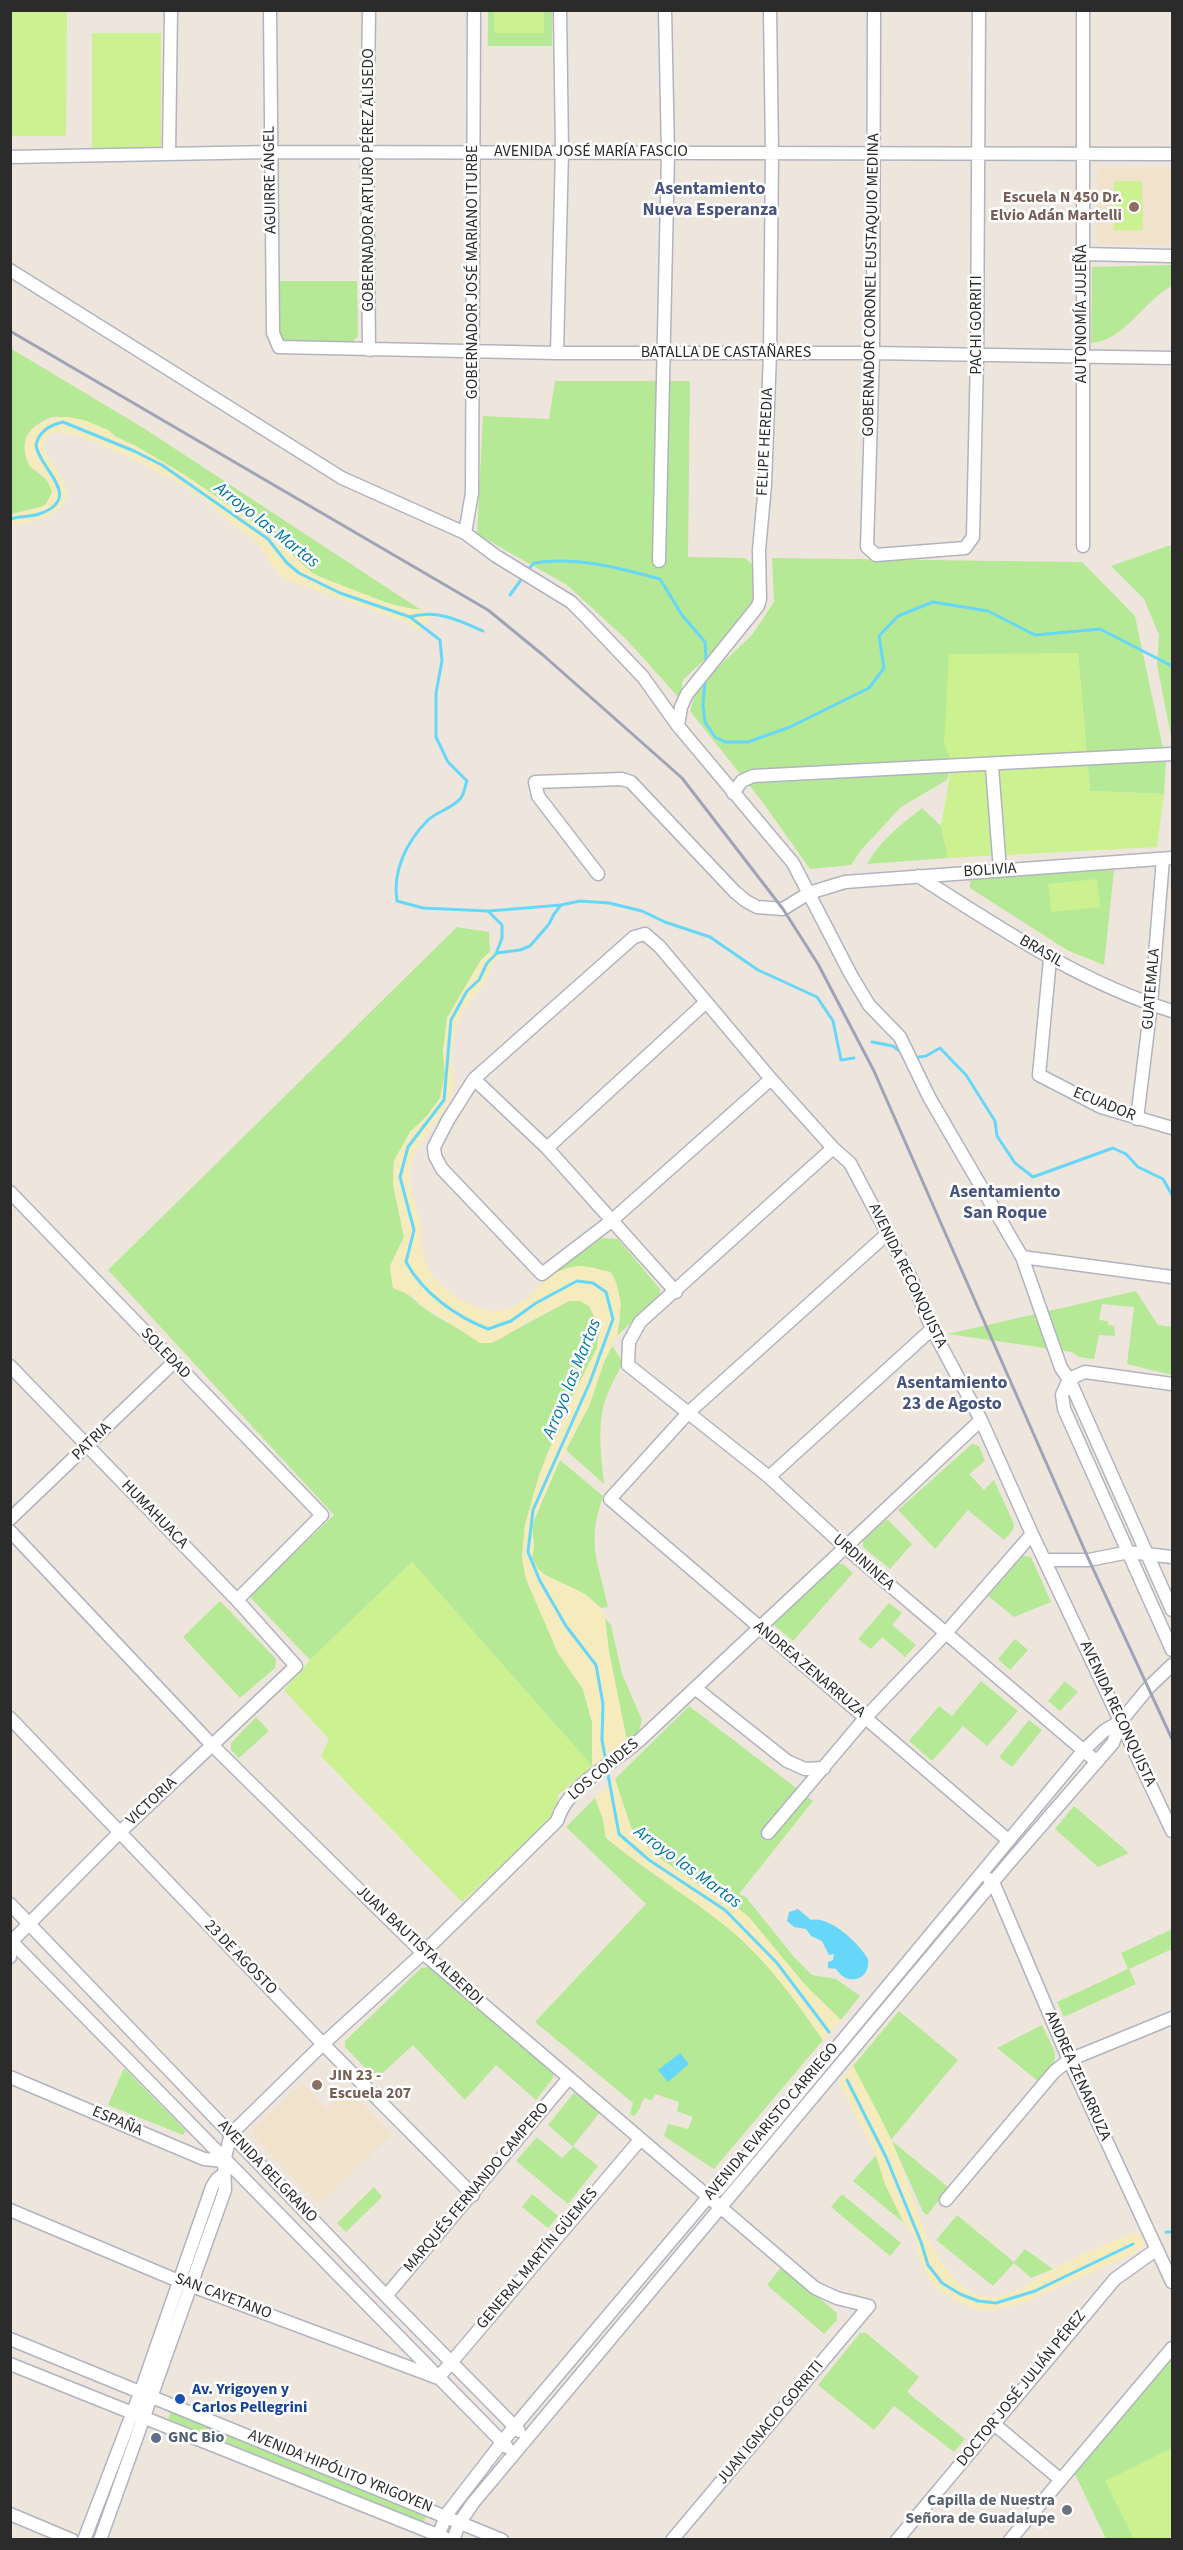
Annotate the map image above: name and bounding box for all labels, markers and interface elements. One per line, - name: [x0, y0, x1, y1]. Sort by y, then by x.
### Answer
- street label: GOBERNADOR ARTURO PÉREZ ALISEDO: [359, 48, 379, 312]
- street label: AGUIRRE ÁNGEL: [260, 126, 282, 234]
- street label: GOBERNADOR CORONEL EUSTAQUIO MEDINA: [860, 133, 884, 437]
- street label: AVENIDA JOSÉ MARÍA FASCIO: [494, 142, 688, 162]
- street label: GOBERNADOR JOSÉ MARIANO ITURBE: [463, 145, 483, 399]
- district label: Asentamiento Nueva Esperanza: [643, 179, 777, 222]
- place label: Escuela N 450 Dr. Elvio Adán Martelli: [990, 188, 1122, 226]
- marker: Escuela N 450 Dr. Elvio Adán Martelli: [1127, 200, 1141, 214]
- street label: AUTONOMÍA JUJEÑA: [1072, 245, 1092, 383]
- street label: PACHI GORRITI: [967, 275, 987, 375]
- street label: BATALLA DE CASTAÑARES: [641, 343, 811, 363]
- street label: FELIPE HEREDIA: [754, 387, 778, 497]
- water label: Arroyo las Martas: [209, 478, 323, 574]
- street label: BOLIVIA: [963, 860, 1017, 882]
- street label: BRASIL: [1016, 932, 1066, 972]
- street label: GUATEMALA: [1139, 948, 1165, 1030]
- street label: ECUADOR: [1070, 1084, 1138, 1126]
- district label: Asentamiento San Roque: [950, 1182, 1060, 1224]
- street label: AVENIDA RECONQUISTA: [864, 1201, 950, 1351]
- water label: Arroyo las Martas: [539, 1316, 607, 1442]
- street label: SOLEDAD: [136, 1324, 194, 1384]
- district label: Asentamiento 23 de Agosto: [897, 1373, 1007, 1416]
- street label: PATRIA: [69, 1419, 115, 1465]
- street label: HUMAHUACA: [117, 1477, 191, 1553]
- street label: URDININEA: [828, 1531, 898, 1595]
- street label: ANDREA ZENARRUZA: [749, 1618, 869, 1722]
- street label: AVENIDA RECONQUISTA: [1075, 1638, 1159, 1790]
- street label: LOS CONDES: [565, 1735, 643, 1805]
- street label: VICTORIA: [123, 1774, 181, 1830]
- water label: Arroyo las Martas: [629, 1822, 745, 1914]
- street label: JUAN BAUTISTA ALBERDI: [352, 1882, 486, 2010]
- street label: 23 DE AGOSTO: [200, 1917, 280, 1999]
- street label: ANDREA ZENARRUZA: [1040, 2008, 1114, 2144]
- street label: AVENIDA EVARISTO CARRIEGO: [701, 2040, 843, 2204]
- place label: JIN 23 - Escuela 207: [329, 2066, 411, 2104]
- marker: JIN 23 - Escuela 207: [310, 2078, 324, 2092]
- street label: MARQUÉS FERNANDO CAMPERO: [400, 2099, 554, 2277]
- street label: ESPAÑA: [89, 2103, 145, 2141]
- street label: AVENIDA BELGRANO: [213, 2117, 321, 2227]
- street label: GENERAL MARTÍN GÜEMES: [473, 2184, 603, 2334]
- street label: SAN CAYETANO: [172, 2270, 274, 2324]
- street label: DOCTOR JOSÉ JULIÁN PÉREZ: [953, 2307, 1091, 2471]
- street label: JUAN IGNACIO GORRITI: [714, 2357, 828, 2489]
- place label: Av. Yrigoyen y Carlos Pellegrini: [192, 2380, 307, 2418]
- marker: Av. Yrigoyen y Carlos Pellegrini: [173, 2392, 187, 2406]
- street label: AVENIDA HIPÓLITO YRIGOYEN: [245, 2426, 435, 2518]
- place label: GNC Bio: [168, 2428, 224, 2448]
- marker: GNC Bio: [149, 2431, 163, 2445]
- place label: Capilla de Nuestra Señora de Guadalupe: [905, 2491, 1055, 2529]
- marker: Capilla de Nuestra Señora de Guadalupe: [1060, 2503, 1074, 2517]

